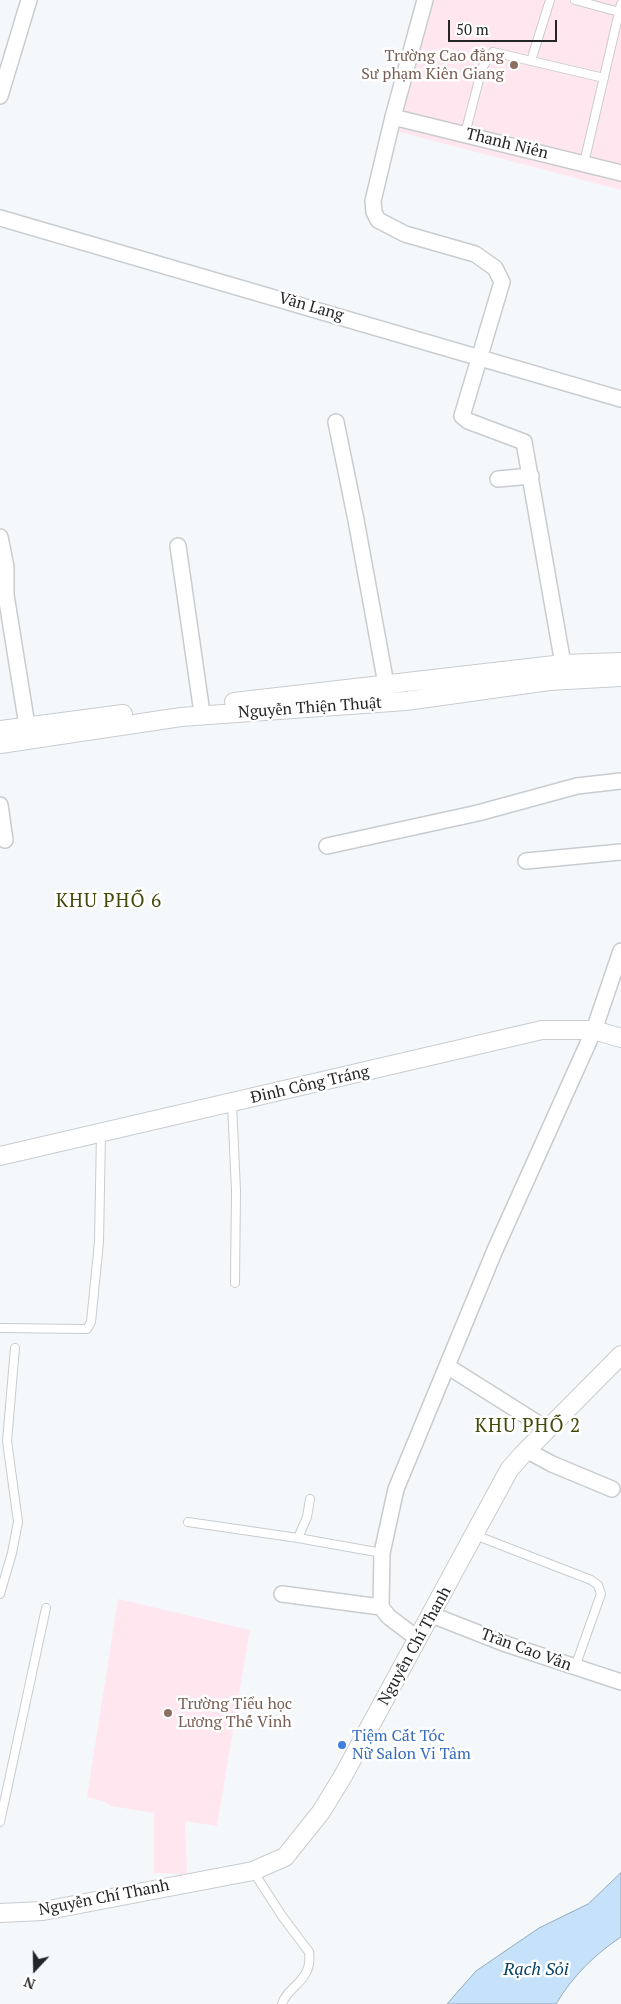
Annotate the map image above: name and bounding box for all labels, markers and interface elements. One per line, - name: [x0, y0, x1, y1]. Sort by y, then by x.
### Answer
- scale bar: [451, 10, 560, 42]
- text: 50 m: [456, 19, 489, 39]
- place label: Trường Cao đẳng Sư phạm Kiên Giang: [361, 46, 504, 84]
- marker: Trường Cao đẳng Sư phạm Kiên Giang: [508, 59, 520, 71]
- street label: Thanh Niên: [464, 124, 550, 164]
- street label: Văn Lang: [276, 289, 346, 325]
- street label: Nguyễn Thiện Thuật: [238, 693, 382, 723]
- district label: KHU PHỐ 6: [55, 891, 163, 913]
- street label: Đinh Công Tráng: [249, 1062, 371, 1108]
- district label: KHU PHỐ 2: [474, 1416, 582, 1438]
- street label: Nguyễn Chí Thanh: [374, 1583, 456, 1709]
- street label: Trần Cao Vân: [478, 1625, 574, 1675]
- place label: Trường Tiểu học Lương Thế Vinh: [178, 1694, 292, 1732]
- marker: Trường Tiểu học Lương Thế Vinh: [162, 1707, 174, 1719]
- place label: Tiệm Cắt Tóc Nữ Salon Vi Tâm: [352, 1726, 471, 1764]
- marker: Tiệm Cắt Tóc Nữ Salon Vi Tâm: [336, 1739, 348, 1751]
- street label: Nguyễn Chí Thanh: [37, 1876, 171, 1920]
- north arrow: [10, 1944, 60, 1994]
- water label: Rạch Sỏi: [503, 1959, 569, 1981]
- text: N: [21, 1973, 38, 1994]

